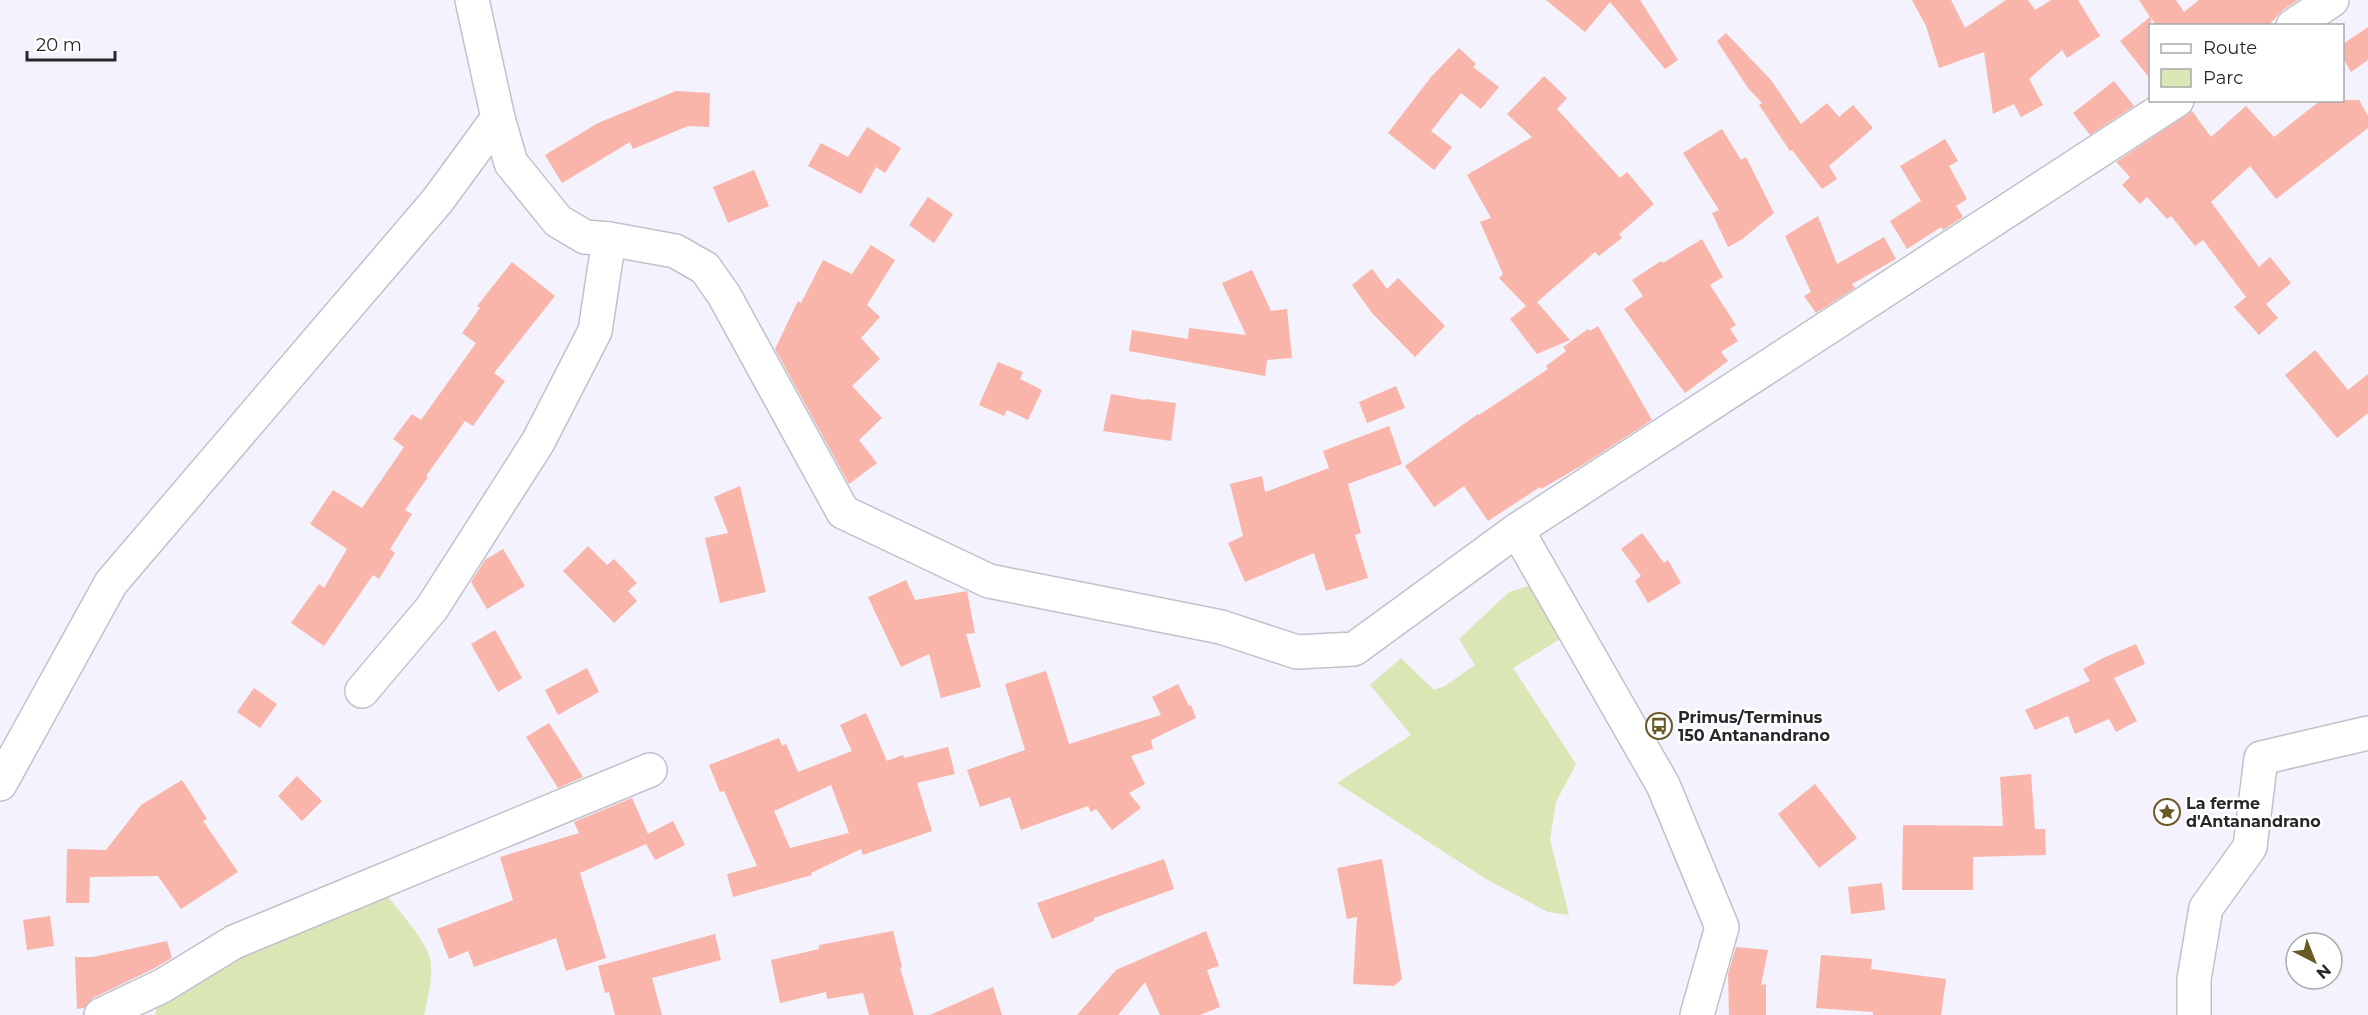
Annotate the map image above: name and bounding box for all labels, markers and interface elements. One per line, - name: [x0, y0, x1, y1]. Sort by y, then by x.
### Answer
- scale bar: [27, 24, 116, 62]
- legend: [2149, 24, 2344, 102]
- text: 20 m: [36, 34, 82, 56]
- text: Route: [2203, 37, 2257, 59]
- text: Parc: [2203, 67, 2243, 89]
- place label: Primus/Terminus 150 Antanandrano: [1678, 708, 1830, 745]
- bus stop icon: Primus/Terminus 150 Antanandrano: [1644, 711, 1674, 741]
- place label: La ferme d'Antanandrano: [2186, 794, 2321, 831]
- place icon: La ferme d'Antanandrano: [2152, 797, 2182, 827]
- north arrow: [2284, 931, 2344, 991]
- text: N: [2313, 960, 2335, 983]

